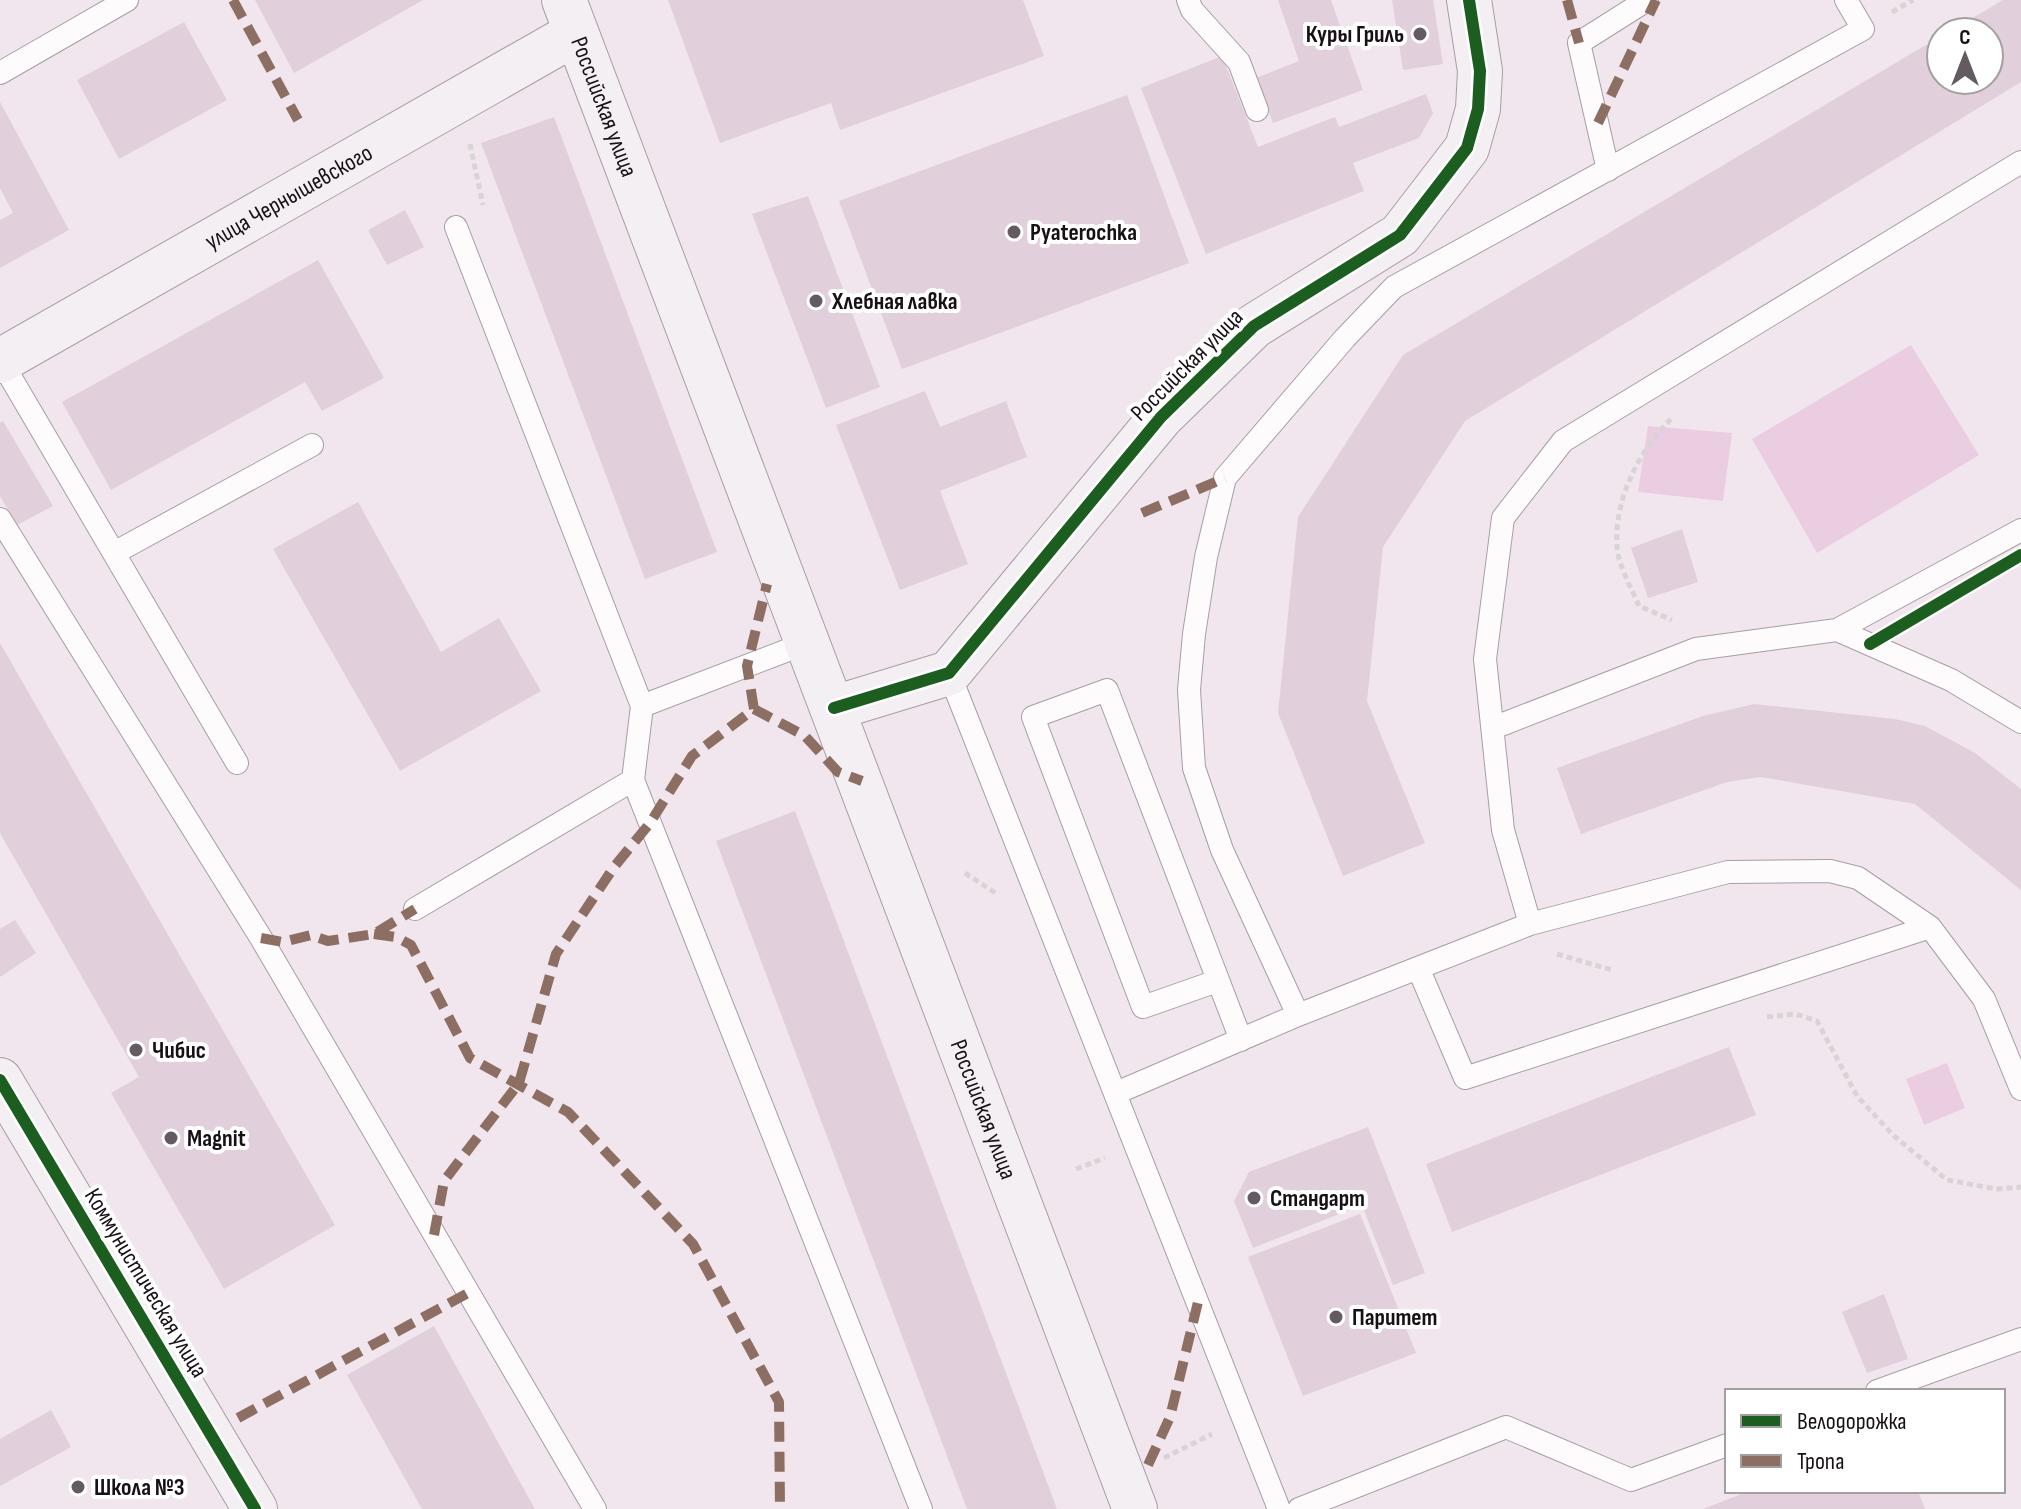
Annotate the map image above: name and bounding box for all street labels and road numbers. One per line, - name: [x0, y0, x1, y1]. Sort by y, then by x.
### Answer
- street label: Российская улица: [565, 33, 644, 181]
- street label: улица Чернышевского: [200, 138, 377, 256]
- street label: Российская улица: [1125, 303, 1249, 427]
- street label: Российская улица: [944, 1035, 1023, 1183]
- street label: Коммунистическая улица: [78, 1183, 214, 1383]

